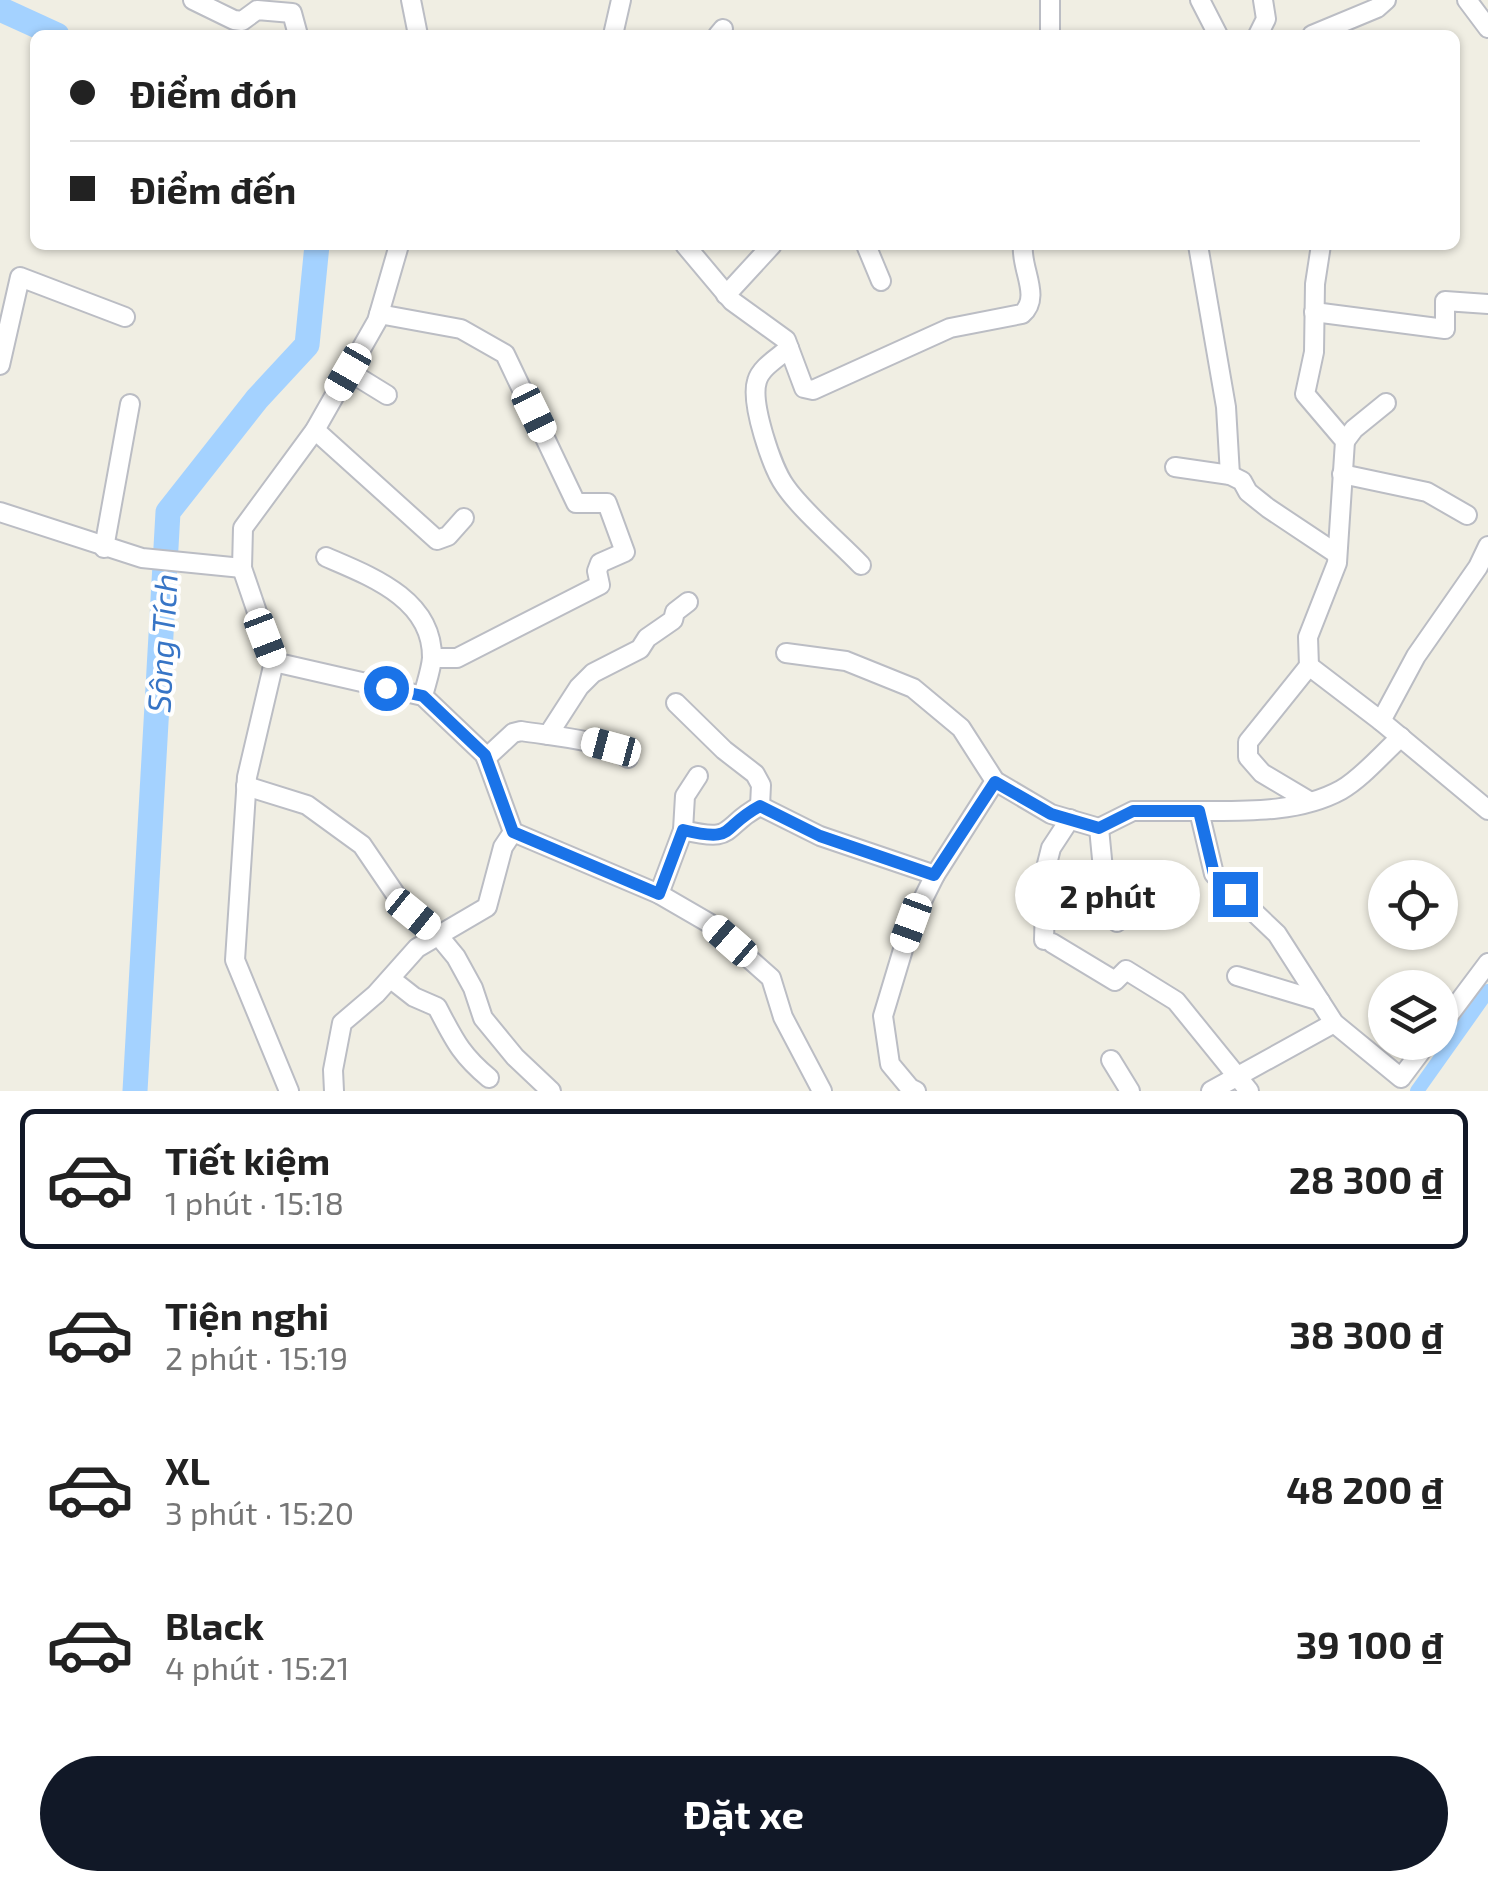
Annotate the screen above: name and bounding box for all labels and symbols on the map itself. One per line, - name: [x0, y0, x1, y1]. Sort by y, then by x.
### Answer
- car: [320, 339, 376, 405]
- car: [507, 379, 561, 447]
- water label: Sông Tích: [138, 572, 185, 714]
- car: [240, 605, 290, 671]
- route start: [364, 666, 409, 711]
- car: [578, 725, 644, 769]
- callout: 2 phút: [1015, 859, 1200, 929]
- route end: [1213, 872, 1258, 917]
- car: [380, 883, 446, 945]
- car: [887, 890, 935, 956]
- car: [698, 910, 762, 972]

